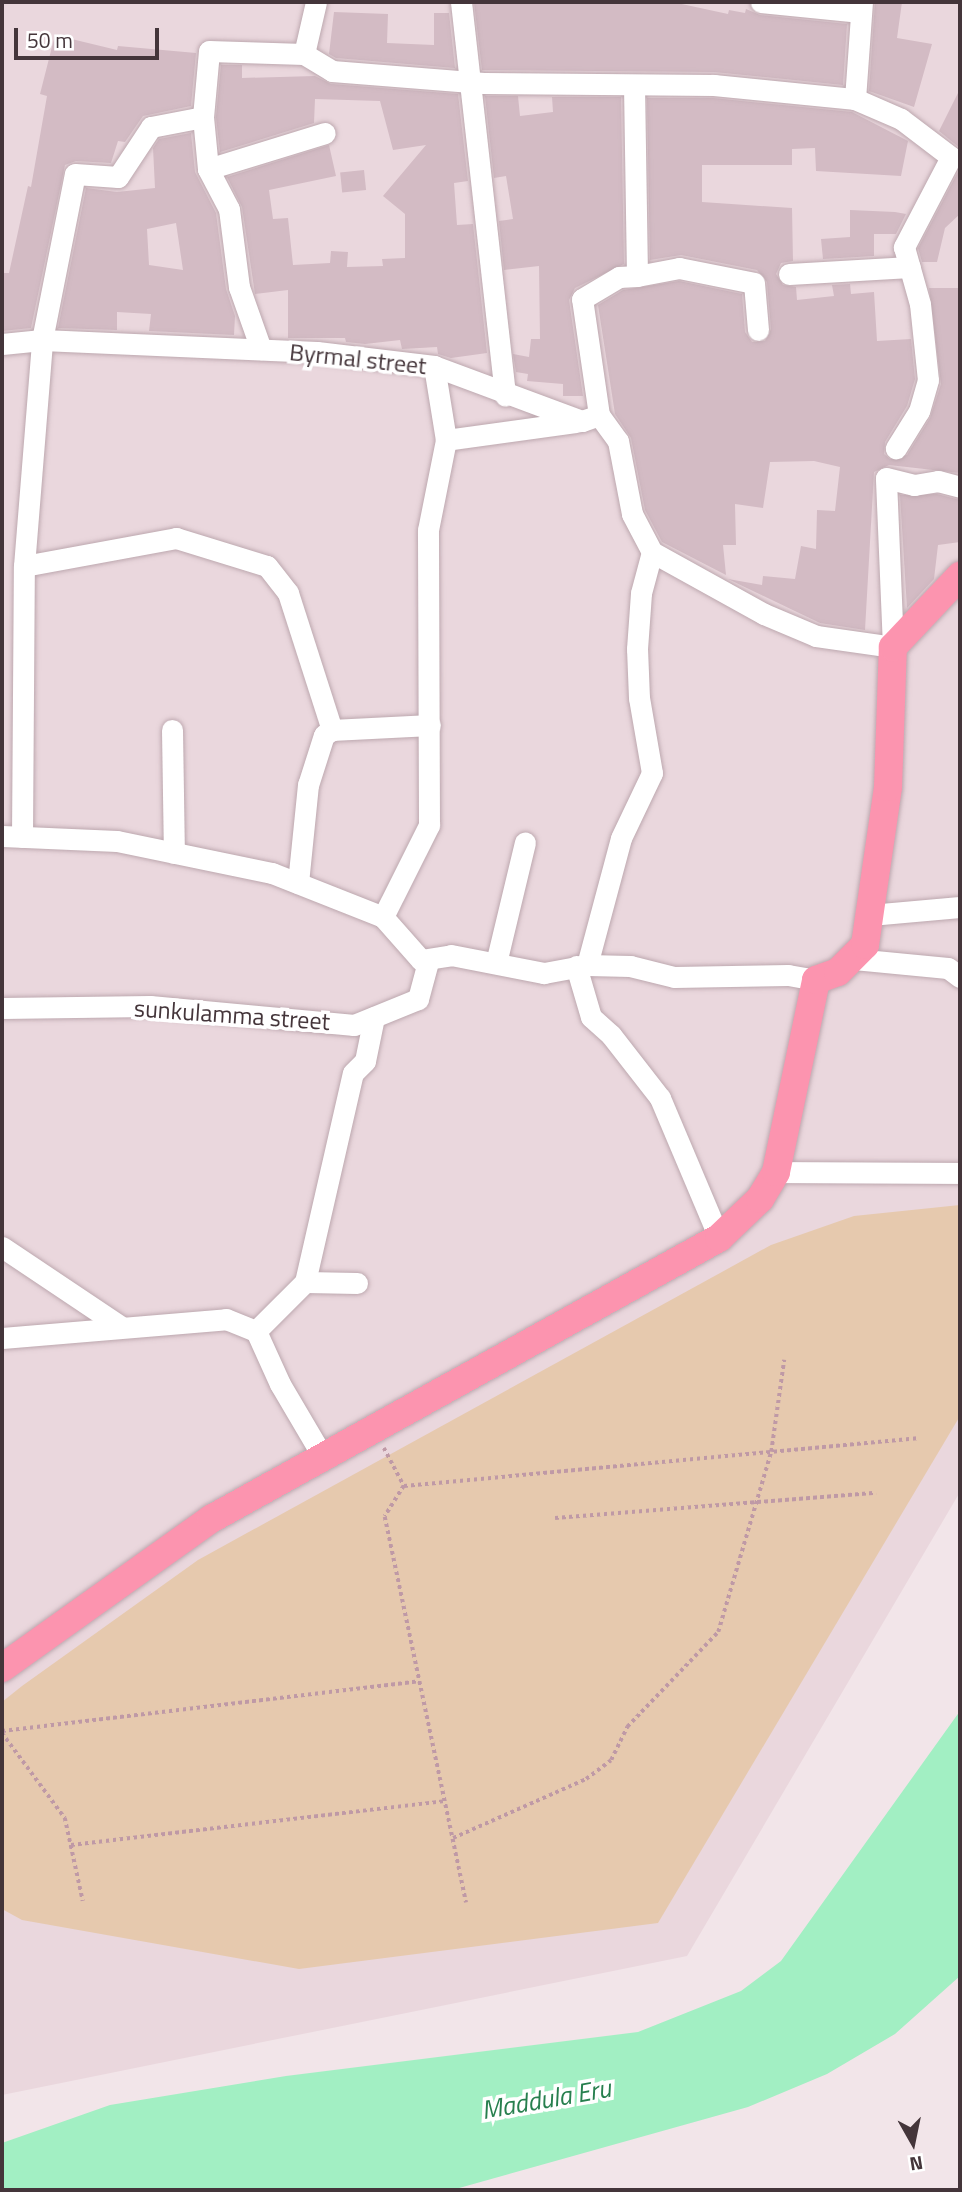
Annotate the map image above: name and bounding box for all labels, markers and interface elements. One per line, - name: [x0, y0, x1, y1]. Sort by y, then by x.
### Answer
- scale bar: [18, 14, 163, 58]
- text: 50 m: [27, 24, 73, 56]
- street label: Byrmal street: [288, 337, 428, 381]
- street label: sunkulamma street: [133, 994, 331, 1036]
- water label: Maddula Eru: [479, 2072, 613, 2126]
- north arrow: [878, 2108, 948, 2178]
- text: N: [908, 2149, 925, 2180]

